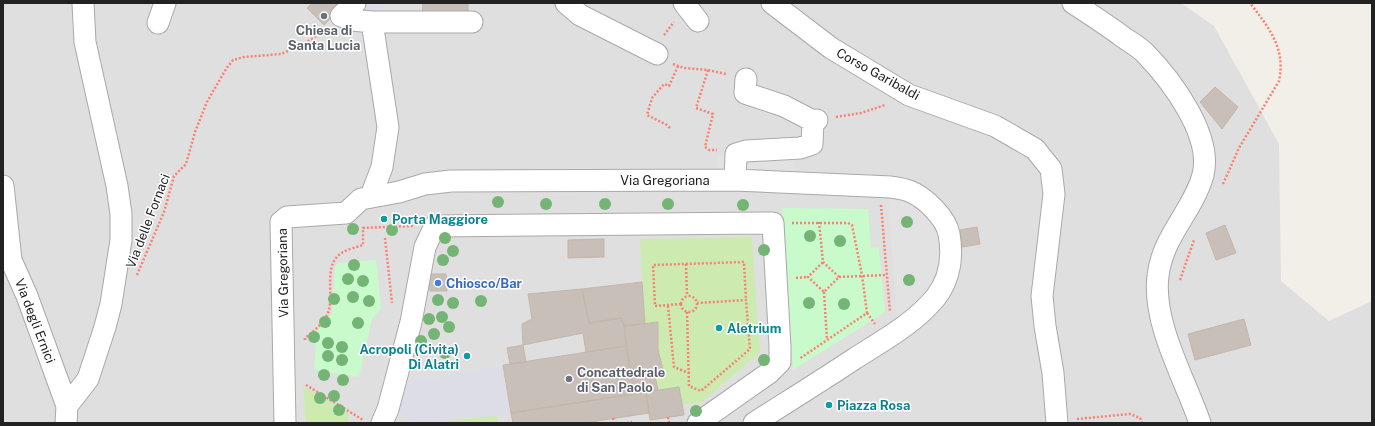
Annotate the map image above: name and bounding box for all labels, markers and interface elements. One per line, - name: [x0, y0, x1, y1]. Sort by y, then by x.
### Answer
- marker: Chiesa di Santa Lucia: [319, 11, 329, 21]
- place label: Chiesa di Santa Lucia: [288, 23, 360, 53]
- street label: Corso Garibaldi: [834, 45, 922, 103]
- street label: Via delle Fornaci: [123, 172, 173, 270]
- street label: Via Gregoriana: [620, 173, 710, 188]
- place label: Porta Maggiore: [392, 212, 488, 227]
- marker: Porta Maggiore: [379, 214, 389, 224]
- street label: Via Gregoriana: [275, 228, 291, 318]
- place label: Chiosco/Bar: [446, 276, 523, 291]
- street label: Via degli Ernici: [12, 277, 58, 365]
- marker: Chiosco/Bar: [433, 278, 443, 288]
- place label: Aletrium: [727, 321, 781, 336]
- marker: Aletrium: [714, 323, 724, 333]
- place label: Acropoli (Civita) Di Alatri: [359, 342, 459, 372]
- marker: Acropoli (Civita) Di Alatri: [462, 351, 472, 361]
- place label: Concattedrale di San Paolo: [577, 365, 665, 395]
- marker: Concattedrale di San Paolo: [564, 374, 574, 384]
- place label: Piazza Rosa: [837, 398, 910, 413]
- marker: Piazza Rosa: [824, 400, 834, 410]

